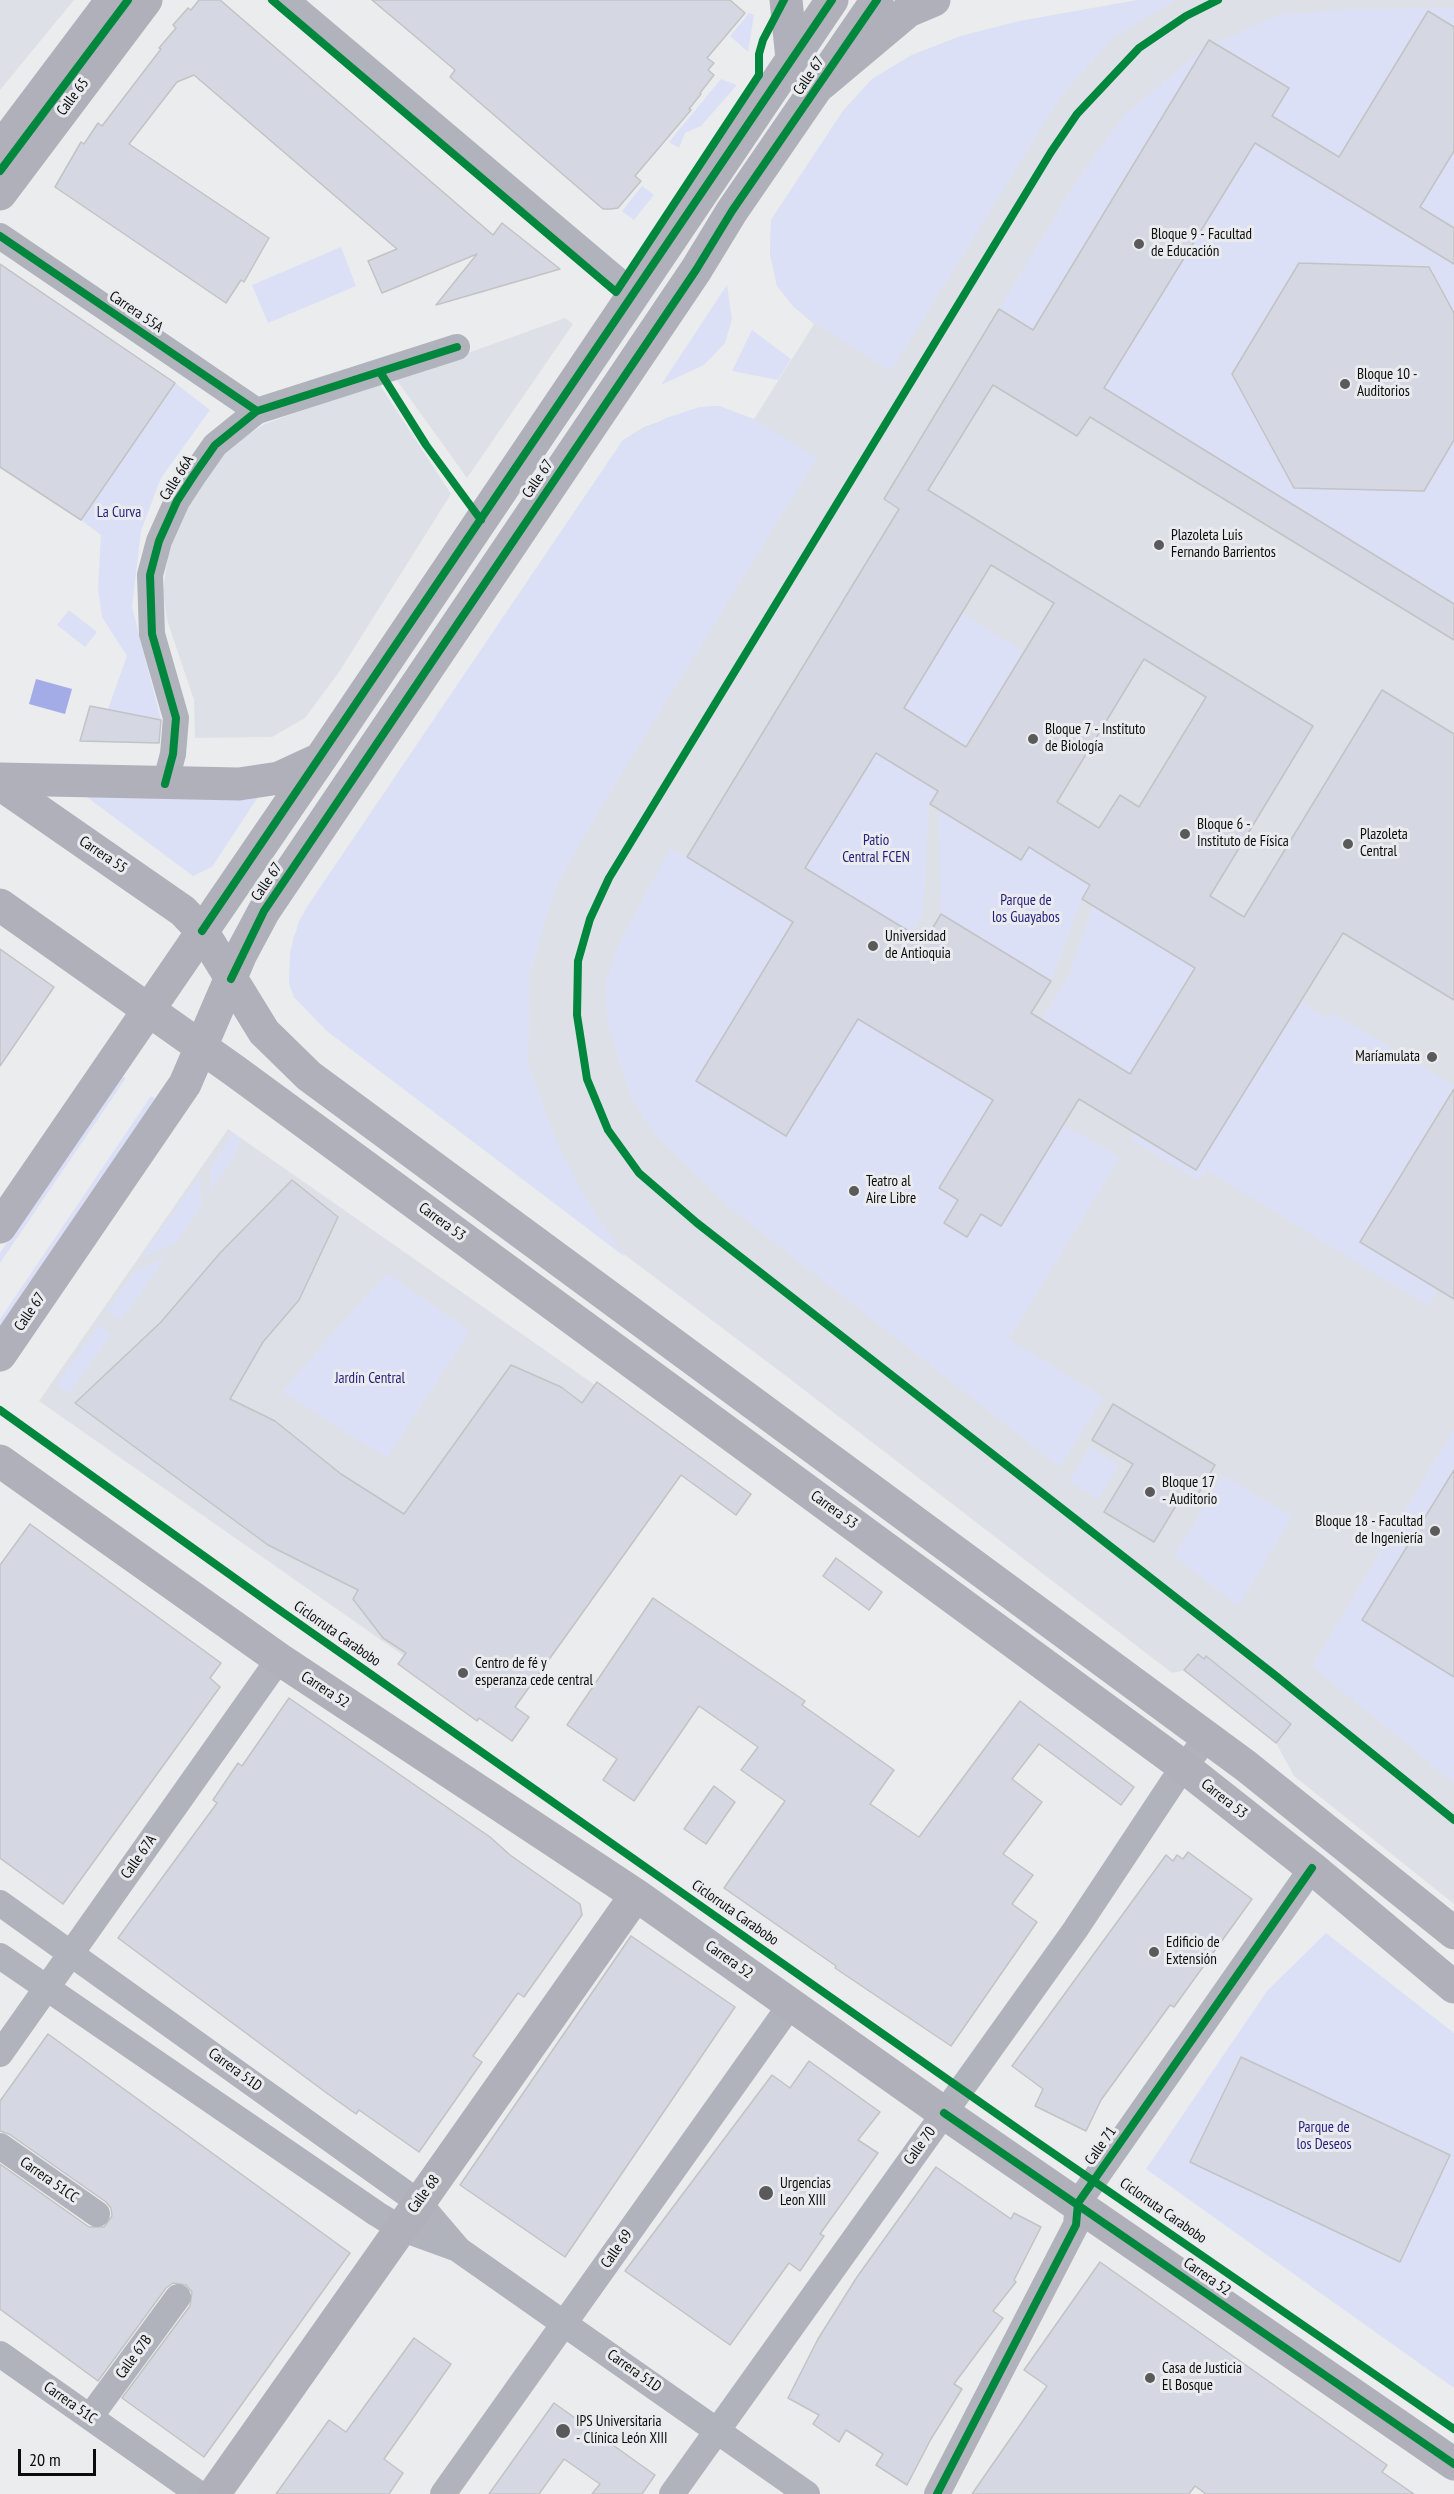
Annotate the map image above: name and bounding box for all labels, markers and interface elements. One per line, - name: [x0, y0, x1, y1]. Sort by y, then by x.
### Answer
- street label: Calle 67: [790, 53, 828, 99]
- street label: Calle 65: [53, 75, 93, 119]
- place label: Bloque 9 - Facultad de Educación: [1151, 226, 1252, 261]
- marker: Bloque 9 - Facultad de Educación: [1132, 237, 1146, 251]
- street label: Carrera 55A: [106, 287, 166, 337]
- place label: Bloque 10 - Auditorios: [1357, 366, 1417, 401]
- marker: Bloque 10 - Auditorios: [1338, 377, 1352, 391]
- street label: Calle 66A: [156, 452, 198, 504]
- street label: Calle 67: [519, 456, 557, 502]
- park label: La Curva: [97, 504, 141, 522]
- place label: Plazoleta Luis Fernando Barrientos: [1171, 527, 1276, 562]
- marker: Plazoleta Luis Fernando Barrientos: [1152, 538, 1166, 552]
- place label: Bloque 7 - Instituto de Biología: [1045, 721, 1146, 756]
- marker: Bloque 7 - Instituto de Biología: [1026, 732, 1040, 746]
- place label: Bloque 6 - Instituto de Física: [1197, 816, 1289, 851]
- place label: Plazoleta Central: [1360, 826, 1408, 861]
- marker: Bloque 6 - Instituto de Física: [1178, 827, 1192, 841]
- street label: Carrera 55: [76, 832, 130, 878]
- park label: Patio Central FCEN: [842, 832, 910, 867]
- marker: Plazoleta Central: [1341, 837, 1355, 851]
- street label: Calle 67: [248, 859, 286, 905]
- park label: Parque de los Guayabos: [992, 892, 1060, 927]
- place label: Universidad de Antioquia: [885, 928, 951, 963]
- marker: Universidad de Antioquia: [866, 939, 880, 953]
- place label: Maríamulata: [1355, 1048, 1420, 1066]
- marker: Maríamulata: [1425, 1050, 1439, 1064]
- place label: Teatro al Aire Libre: [866, 1173, 916, 1208]
- marker: Teatro al Aire Libre: [847, 1184, 861, 1198]
- street label: Carrera 53: [415, 1199, 469, 1245]
- street label: Calle 67: [11, 1289, 49, 1335]
- park label: Jardín Central: [335, 1370, 405, 1388]
- place label: Bloque 17 - Auditorio: [1162, 1474, 1217, 1509]
- marker: Bloque 17 - Auditorio: [1143, 1485, 1157, 1499]
- street label: Carrera 53: [807, 1487, 861, 1533]
- place label: Bloque 18 - Facultad de Ingeniería: [1315, 1513, 1423, 1548]
- marker: Bloque 18 - Facultad de Ingeniería: [1428, 1524, 1442, 1538]
- street label: Ciclorruta Carabobo: [290, 1597, 384, 1671]
- place label: Centro de fé y esperanza cede central: [475, 1655, 593, 1690]
- marker: Centro de fé y esperanza cede central: [456, 1666, 470, 1680]
- street label: Carrera 52: [298, 1668, 352, 1712]
- street label: Carrera 53: [1197, 1775, 1251, 1823]
- street label: Calle 67A: [117, 1832, 161, 1882]
- street label: Ciclorruta Carabobo: [688, 1876, 782, 1950]
- place label: Edificio de Extensión: [1166, 1934, 1220, 1969]
- street label: Carrera 52: [702, 1937, 756, 1983]
- marker: Edificio de Extensión: [1147, 1945, 1161, 1959]
- street label: Carrera 51D: [205, 2045, 265, 2095]
- park label: Parque de los Deseos: [1297, 2119, 1351, 2154]
- street label: Calle 71: [1081, 2123, 1121, 2169]
- street label: Calle 70: [900, 2124, 940, 2168]
- street label: Carrera 51CC: [16, 2153, 82, 2207]
- street label: Calle 68: [404, 2172, 444, 2216]
- street label: Ciclorruta Carabobo: [1116, 2174, 1210, 2248]
- place label: Urgencias Leon XIII: [780, 2175, 831, 2210]
- marker: Urgencias Leon XIII: [757, 2184, 775, 2202]
- street label: Calle 69: [597, 2226, 637, 2272]
- street label: Carrera 52: [1180, 2254, 1234, 2300]
- street label: Calle 67B: [112, 2332, 156, 2382]
- street label: Carrera 51D: [604, 2346, 664, 2396]
- place label: Casa de Justicia El Bosque: [1162, 2360, 1242, 2395]
- marker: Casa de Justicia El Bosque: [1143, 2371, 1157, 2385]
- street label: Carrera 51C: [40, 2378, 100, 2428]
- place label: IPS Universitaria - Clínica León XIII: [576, 2413, 667, 2448]
- marker: IPS Universitaria - Clínica León XIII: [554, 2422, 572, 2440]
- scale bar: [21, 2437, 99, 2475]
- text: 20 m: [29, 2448, 61, 2471]

